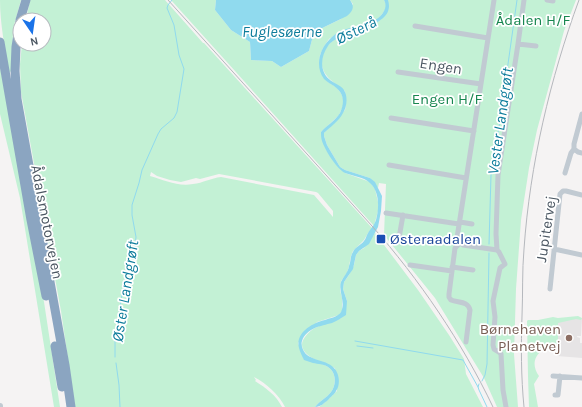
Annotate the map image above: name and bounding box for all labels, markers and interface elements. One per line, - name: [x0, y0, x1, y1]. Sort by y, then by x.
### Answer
- park label: Ådalen H/F: [496, 11, 570, 29]
- north arrow: [12, 12, 52, 52]
- water label: Østerå: [332, 12, 380, 48]
- water label: Fuglesøerne: [242, 22, 323, 41]
- text: N: [29, 34, 39, 48]
- street label: Engen: [418, 54, 464, 78]
- water label: Vester Landgrøft: [483, 66, 517, 176]
- park label: Engen H/F: [412, 90, 482, 108]
- street label: Ådalsmotorvejen: [27, 163, 67, 281]
- street label: Jupitervej: [532, 194, 560, 264]
- place label: Østeraadalen: [390, 230, 481, 248]
- marker: Østeraadalen: [375, 233, 387, 245]
- water label: Øster Landgrøft: [108, 238, 142, 343]
- place label: Børnehaven Planetvej: [480, 320, 561, 355]
- marker: Børnehaven Planetvej: [564, 333, 574, 343]

